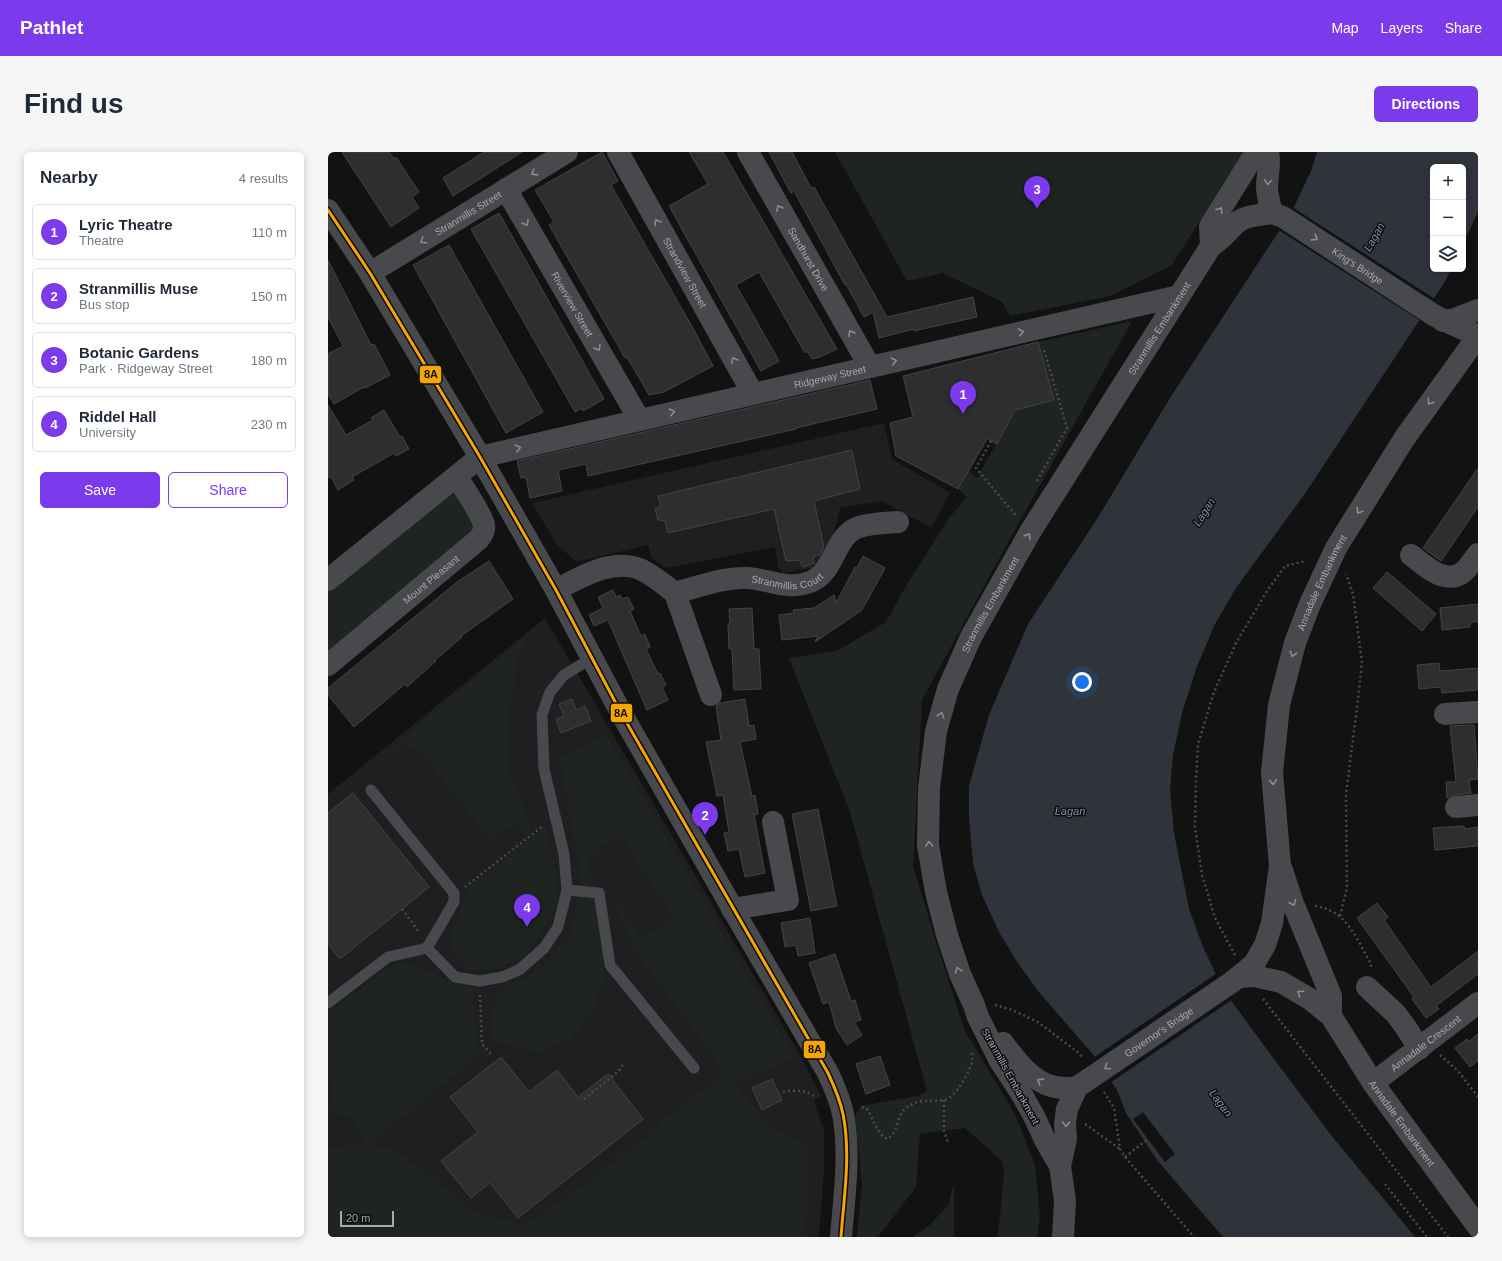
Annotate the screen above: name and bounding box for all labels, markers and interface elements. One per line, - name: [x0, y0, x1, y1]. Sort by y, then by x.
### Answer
- text: Pathlet: [20, 17, 83, 38]
- text: Map: [1331, 20, 1359, 36]
- text: Layers: [1381, 20, 1423, 36]
- text: Share: [1445, 20, 1482, 36]
- button: Directions: [1374, 86, 1478, 122]
- text: Find us: [24, 88, 124, 119]
- map controls: [1430, 164, 1466, 272]
- button: +: [1430, 164, 1466, 200]
- text: Nearby: [40, 168, 98, 187]
- one-way arrow: [531, 168, 538, 175]
- text: 4 results: [239, 171, 288, 186]
- pin: 3: [1024, 176, 1050, 209]
- one-way arrow: [1264, 179, 1273, 186]
- street label: Stranmillis Street: [433, 189, 504, 238]
- button: −: [1430, 200, 1466, 236]
- one-way arrow: [777, 204, 784, 212]
- one-way arrow: [1215, 207, 1223, 214]
- text: Lyric Theatre: [79, 216, 173, 233]
- one-way arrow: [521, 219, 528, 226]
- one-way arrow: [654, 219, 661, 226]
- water label: Lagan: [1361, 221, 1387, 253]
- text: 1: [50, 225, 58, 240]
- text: 110 m: [252, 225, 287, 240]
- street label: Sandhurst Drive: [786, 225, 831, 294]
- text: Theatre: [79, 233, 124, 248]
- one-way arrow: [1311, 233, 1318, 241]
- one-way arrow: [420, 236, 427, 243]
- street label: Strandview Street: [661, 236, 709, 310]
- button: layers: [1430, 236, 1466, 272]
- street label: King's Bridge: [1330, 246, 1386, 287]
- street label: Riverview Street: [549, 270, 595, 339]
- text: Stranmillis Muse: [79, 280, 198, 297]
- street label: Stranmillis Embankment: [1126, 280, 1193, 377]
- text: 2: [50, 289, 58, 304]
- text: 150 m: [251, 289, 287, 304]
- text: Bus stop: [79, 297, 130, 312]
- one-way arrow: [1018, 329, 1024, 337]
- one-way arrow: [848, 330, 855, 337]
- text: Botanic Gardens: [79, 344, 199, 361]
- one-way arrow: [594, 344, 601, 351]
- text: 3: [50, 353, 58, 368]
- text: 180 m: [251, 353, 287, 368]
- one-way arrow: [731, 356, 739, 364]
- one-way arrow: [890, 357, 897, 366]
- text: Park · Ridgeway Street: [79, 361, 213, 376]
- street label: Ridgeway Street: [793, 363, 867, 391]
- line badge: 8A: [419, 365, 442, 384]
- text: 8A: [424, 368, 438, 380]
- pin: 1: [950, 381, 976, 414]
- one-way arrow: [1428, 398, 1435, 405]
- text: Riddel Hall: [79, 408, 157, 425]
- one-way arrow: [669, 408, 675, 416]
- text: 4: [50, 417, 58, 432]
- text: 230 m: [251, 417, 287, 432]
- text: University: [79, 425, 136, 440]
- one-way arrow: [514, 444, 521, 453]
- button: Save: [40, 472, 160, 508]
- button: Share: [168, 472, 288, 508]
- water label: Lagan: [1191, 496, 1217, 528]
- one-way arrow: [1356, 507, 1364, 514]
- one-way arrow: [1024, 533, 1031, 540]
- street label: Annadale Embankment: [1295, 533, 1349, 632]
- street label: Mount Pleasant: [401, 553, 462, 606]
- street label: Stranmillis Embankment: [960, 555, 1021, 655]
- street label: Stranmillis Court: [751, 571, 826, 591]
- one-way arrow: [1289, 651, 1297, 657]
- your location: [1072, 672, 1092, 692]
- line badge: 8A: [610, 703, 633, 723]
- text: 8A: [614, 707, 628, 719]
- one-way arrow: [936, 712, 945, 719]
- one-way arrow: [1269, 779, 1278, 785]
- pin: 2: [692, 802, 718, 835]
- water label: Lagan: [1055, 805, 1085, 817]
- one-way arrow: [925, 841, 933, 847]
- pin: 4: [514, 894, 540, 927]
- one-way arrow: [1289, 899, 1297, 906]
- one-way arrow: [955, 966, 963, 973]
- one-way arrow: [1297, 990, 1304, 998]
- street label: Governor's Bridge: [1122, 1005, 1195, 1059]
- street label: Annadale Crescent: [1389, 1013, 1463, 1074]
- street label: Stranmillis Embankment: [980, 1026, 1042, 1126]
- line badge: 8A: [803, 1040, 826, 1059]
- text: 8A: [808, 1043, 822, 1055]
- one-way arrow: [1105, 1062, 1112, 1069]
- one-way arrow: [1037, 1078, 1044, 1086]
- street label: Annadale Embankment: [1367, 1078, 1437, 1169]
- water label: Lagan: [1207, 1087, 1235, 1119]
- one-way arrow: [1062, 1121, 1070, 1127]
- scale bar: [340, 1209, 394, 1228]
- text: 20 m: [346, 1212, 370, 1224]

